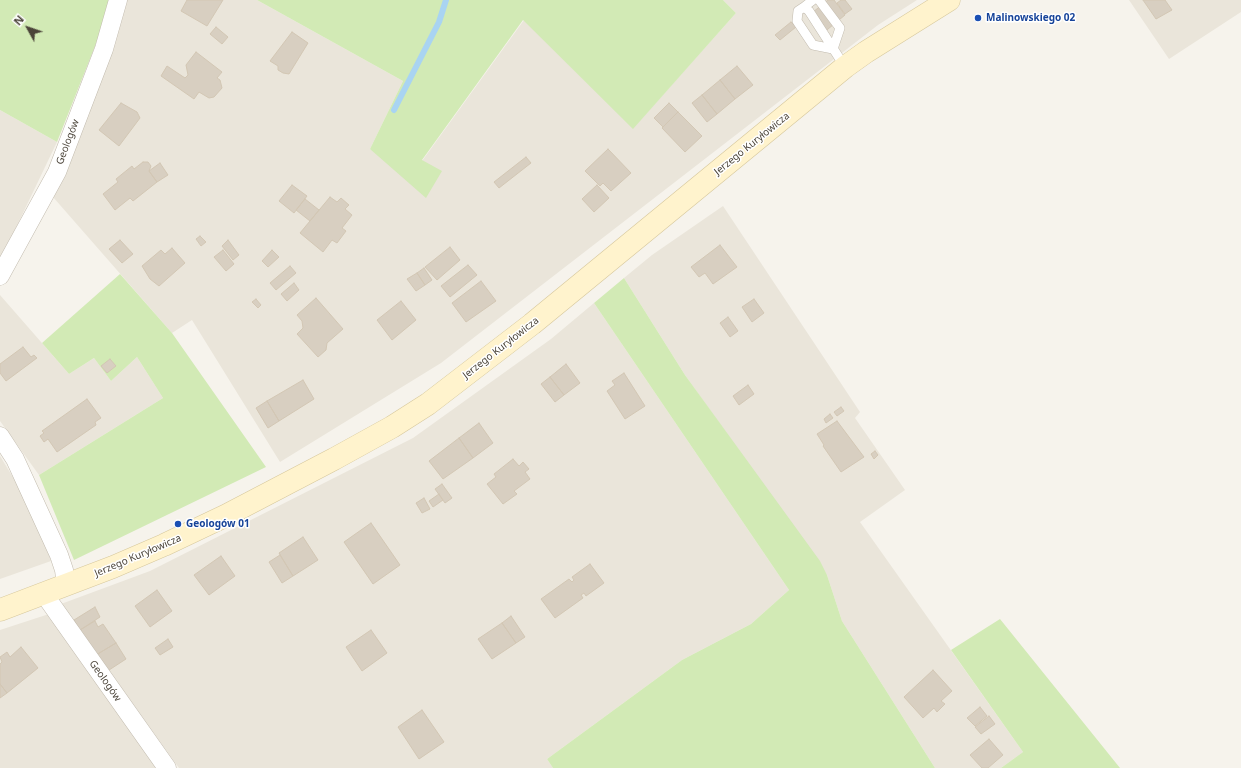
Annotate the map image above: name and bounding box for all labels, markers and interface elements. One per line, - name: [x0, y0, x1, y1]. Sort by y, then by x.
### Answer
- north arrow: [8, 8, 48, 48]
- text: N: [10, 12, 27, 28]
- place label: Malinowskiego 02: [986, 12, 1075, 24]
- marker: Malinowskiego 02: [973, 13, 983, 23]
- street label: Jerzego Kuryłowicza: [712, 110, 792, 178]
- street label: Geologów: [54, 118, 82, 166]
- street label: Jerzego Kuryłowicza: [461, 315, 541, 381]
- place label: Geologów 01: [186, 518, 250, 530]
- marker: Geologów 01: [173, 519, 183, 529]
- street label: Jerzego Kuryłowicza: [93, 532, 183, 580]
- street label: Geologów: [86, 658, 124, 704]

